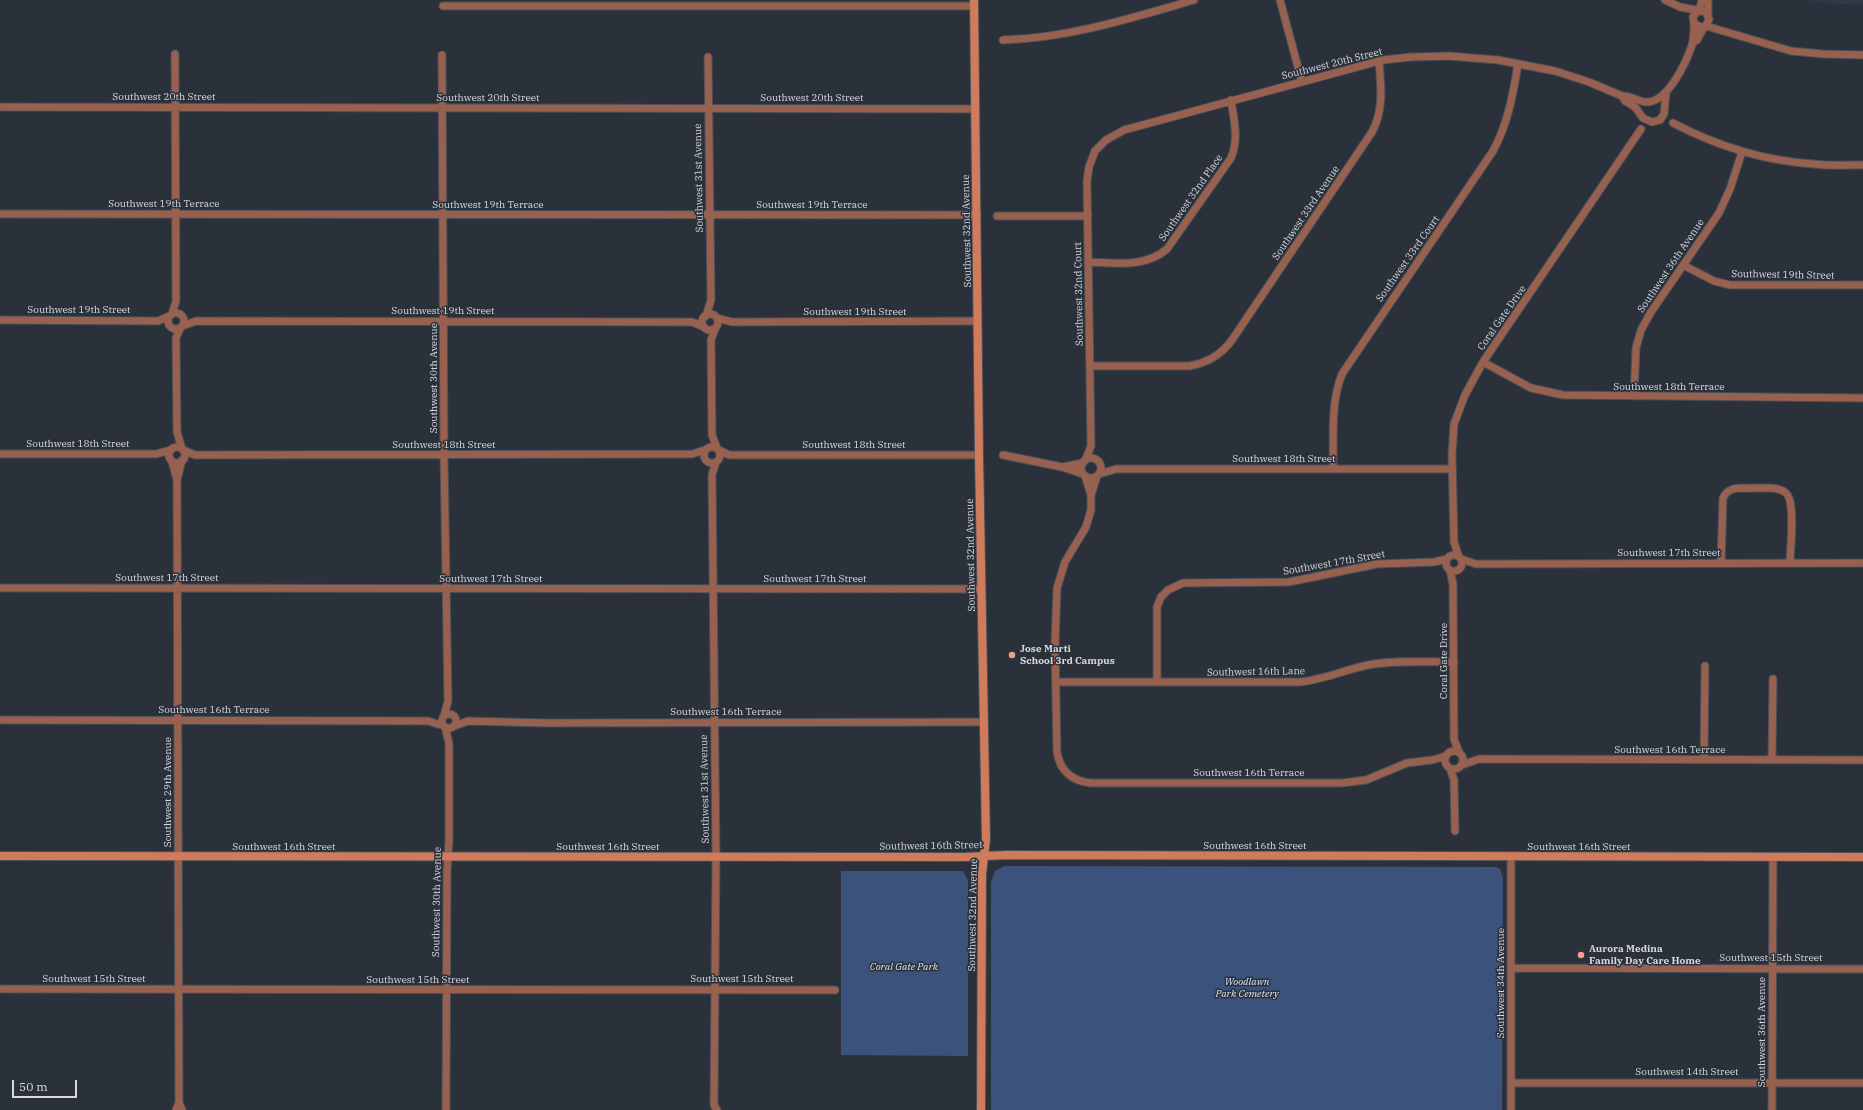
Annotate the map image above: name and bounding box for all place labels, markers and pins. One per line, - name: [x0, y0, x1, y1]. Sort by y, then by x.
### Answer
- place label: Jose Marti School 3rd Campus: [1020, 643, 1115, 666]
- marker: Jose Marti School 3rd Campus: [1007, 650, 1017, 660]
- place label: Aurora Medina Family Day Care Home: [1589, 943, 1701, 966]
- marker: Aurora Medina Family Day Care Home: [1576, 950, 1586, 960]

